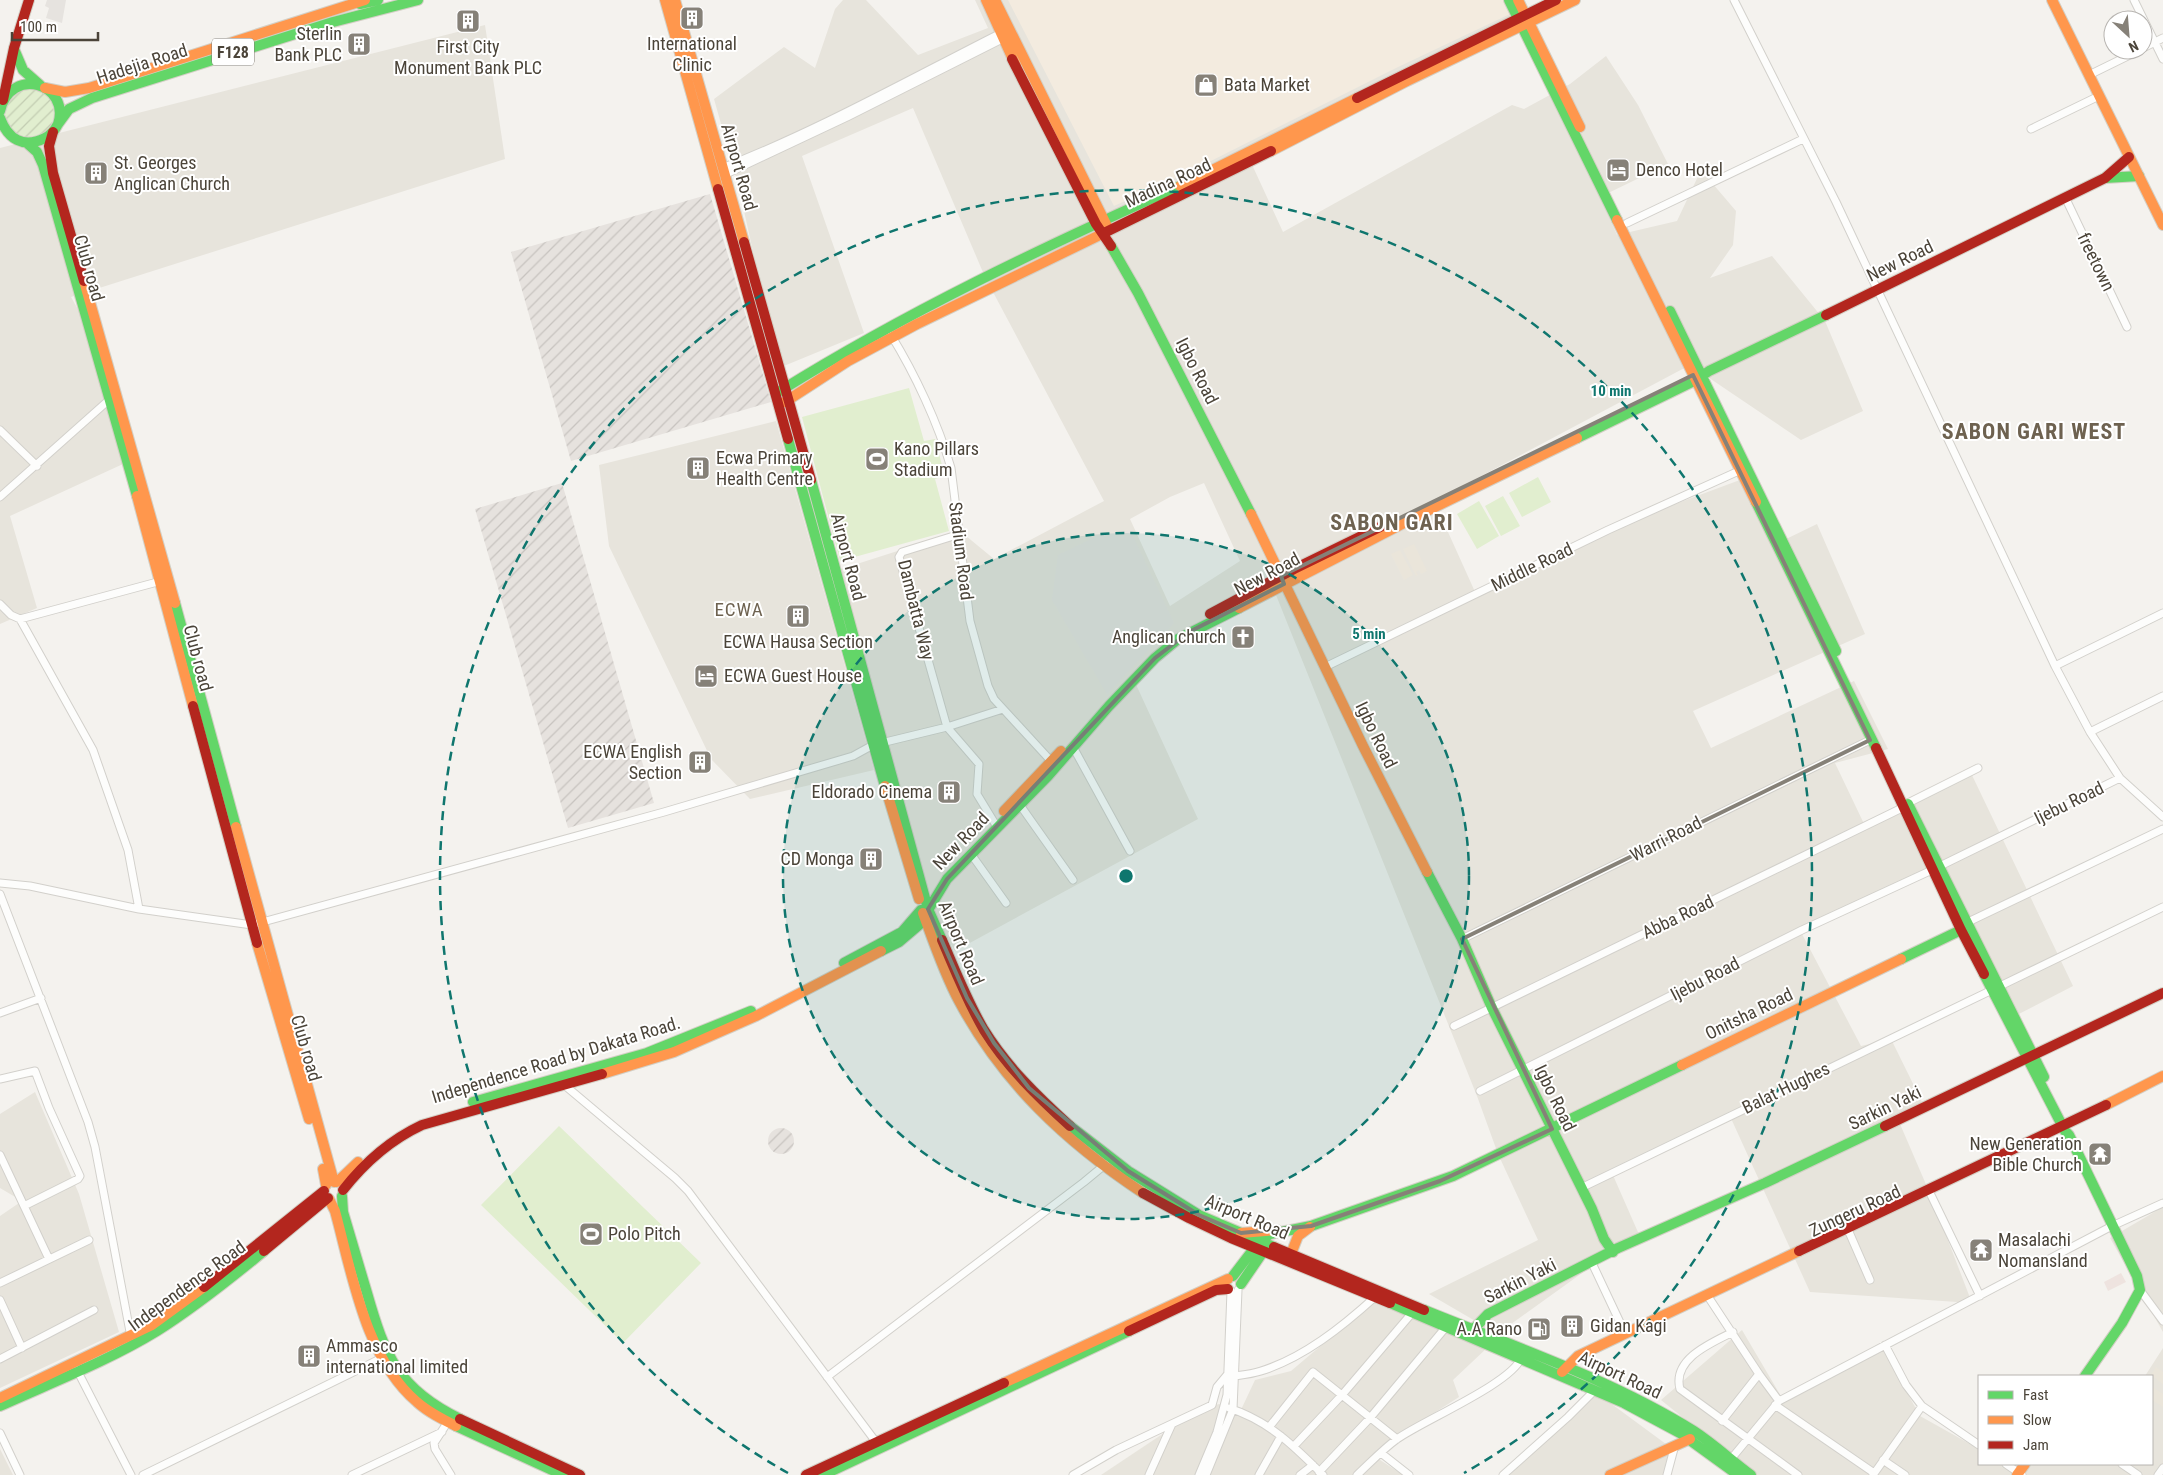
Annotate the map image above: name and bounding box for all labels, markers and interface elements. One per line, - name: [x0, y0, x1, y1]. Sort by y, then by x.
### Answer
- building icon: International Clinic: [679, 5, 705, 31]
- building icon: First City Monument Bank PLC: [455, 8, 481, 34]
- scale bar: [12, 10, 99, 42]
- north arrow: [2103, 10, 2153, 60]
- text: 100 m: [20, 18, 57, 36]
- place label: Sterlin Bank PLC: [274, 23, 342, 65]
- building icon: Sterlin Bank PLC: [346, 31, 372, 57]
- place label: International Clinic: [647, 33, 737, 75]
- place label: First City Monument Bank PLC: [394, 36, 542, 78]
- road number: F128: [212, 38, 254, 66]
- text: N: [2126, 38, 2141, 56]
- street label: Hadejia Road: [94, 39, 190, 88]
- shop icon: Bata Market: [1193, 72, 1219, 98]
- place label: Bata Market: [1224, 74, 1310, 95]
- street label: Airport Road: [717, 121, 762, 213]
- place label: St. Georges Anglican Church: [114, 152, 230, 194]
- street label: Madina Road: [1121, 153, 1214, 212]
- hotel icon: Denco Hotel: [1605, 157, 1631, 183]
- place label: Denco Hotel: [1636, 159, 1723, 180]
- building icon: St. Georges Anglican Church: [83, 160, 109, 186]
- street label: freetown: [2073, 229, 2120, 294]
- street label: Club road: [70, 232, 109, 303]
- street label: New Road: [1863, 235, 1937, 286]
- street label: Igbo Road: [1172, 334, 1223, 407]
- text: 10 min: [1591, 382, 1631, 400]
- district label: SABON GARI WEST: [1942, 419, 2126, 444]
- place label: Kano Pillars Stadium: [894, 438, 979, 480]
- sports icon: Kano Pillars Stadium: [864, 446, 890, 472]
- place label: Ecwa Primary Health Centre: [716, 447, 813, 489]
- building icon: Ecwa Primary Health Centre: [685, 455, 711, 481]
- street label: Stadium Road: [945, 501, 978, 601]
- district label: SABON GARI: [1330, 510, 1454, 535]
- street label: Airport Road: [827, 511, 870, 603]
- street label: Middle Road: [1487, 538, 1576, 595]
- street label: New Road: [1230, 547, 1303, 600]
- street label: Dambatta Way: [894, 557, 939, 663]
- district label: ECWA: [714, 598, 764, 621]
- building icon: ECWA Hausa Section: [785, 603, 811, 629]
- street label: Club road: [180, 622, 217, 693]
- church icon: Anglican church: [1230, 624, 1256, 650]
- text: 5 min: [1352, 625, 1386, 643]
- place label: Anglican church: [1112, 626, 1226, 647]
- place label: ECWA Hausa Section: [723, 631, 873, 652]
- hotel icon: ECWA Guest House: [693, 663, 719, 689]
- place label: ECWA Guest House: [724, 665, 862, 686]
- street label: Igbo Road: [1351, 698, 1402, 772]
- place label: ECWA English Section: [583, 741, 682, 783]
- building icon: ECWA English Section: [687, 749, 713, 775]
- street label: Ijebu Road: [2031, 777, 2107, 828]
- building icon: Eldorado Cinema: [936, 779, 962, 805]
- place label: Eldorado Cinema: [811, 781, 932, 802]
- street label: New Road: [928, 808, 993, 874]
- street label: Warri Road: [1627, 812, 1705, 865]
- building icon: CD Monga: [858, 846, 884, 872]
- place label: CD Monga: [781, 848, 854, 869]
- centre of rings: [1117, 867, 1135, 885]
- street label: Abba Road: [1639, 890, 1717, 943]
- street label: Airport Road: [934, 898, 989, 988]
- street label: Ijebu Road: [1667, 952, 1743, 1005]
- street label: Onitsha Road: [1702, 983, 1796, 1044]
- street label: Club road: [287, 1012, 326, 1083]
- street label: Independence Road by Dakata Road.: [429, 1012, 683, 1107]
- street label: Balat Hughes: [1739, 1057, 1833, 1118]
- street label: Igbo Road: [1530, 1061, 1581, 1135]
- street label: Sarkin Yaki: [1845, 1081, 1925, 1134]
- place label: New Generation Bible Church: [1969, 1133, 2082, 1175]
- temple icon: New Generation Bible Church: [2087, 1141, 2113, 1167]
- street label: Zungeru Road: [1806, 1180, 1904, 1241]
- street label: Airport Road: [1202, 1189, 1292, 1244]
- sports icon: Polo Pitch: [578, 1221, 604, 1247]
- place label: Polo Pitch: [608, 1223, 681, 1244]
- place label: Masalachi Nomansland: [1998, 1229, 2088, 1271]
- street label: Independence Road: [124, 1236, 249, 1335]
- temple icon: Masalachi Nomansland: [1968, 1237, 1994, 1263]
- street label: Sarkin Yaki: [1480, 1253, 1559, 1308]
- building icon: Gidan Kagi: [1559, 1313, 1585, 1339]
- place label: Gidan Kagi: [1590, 1315, 1667, 1336]
- fuel station icon: A.A Rano: [1526, 1316, 1552, 1342]
- place label: A.A Rano: [1456, 1318, 1522, 1339]
- place label: Ammasco international limited: [326, 1335, 468, 1377]
- building icon: Ammasco international limited: [296, 1343, 322, 1369]
- street label: Airport Road: [1575, 1346, 1665, 1403]
- legend: [1978, 1375, 2153, 1465]
- text: Fast: [2023, 1386, 2048, 1404]
- text: Slow: [2023, 1411, 2052, 1429]
- text: Jam: [2023, 1436, 2049, 1454]

